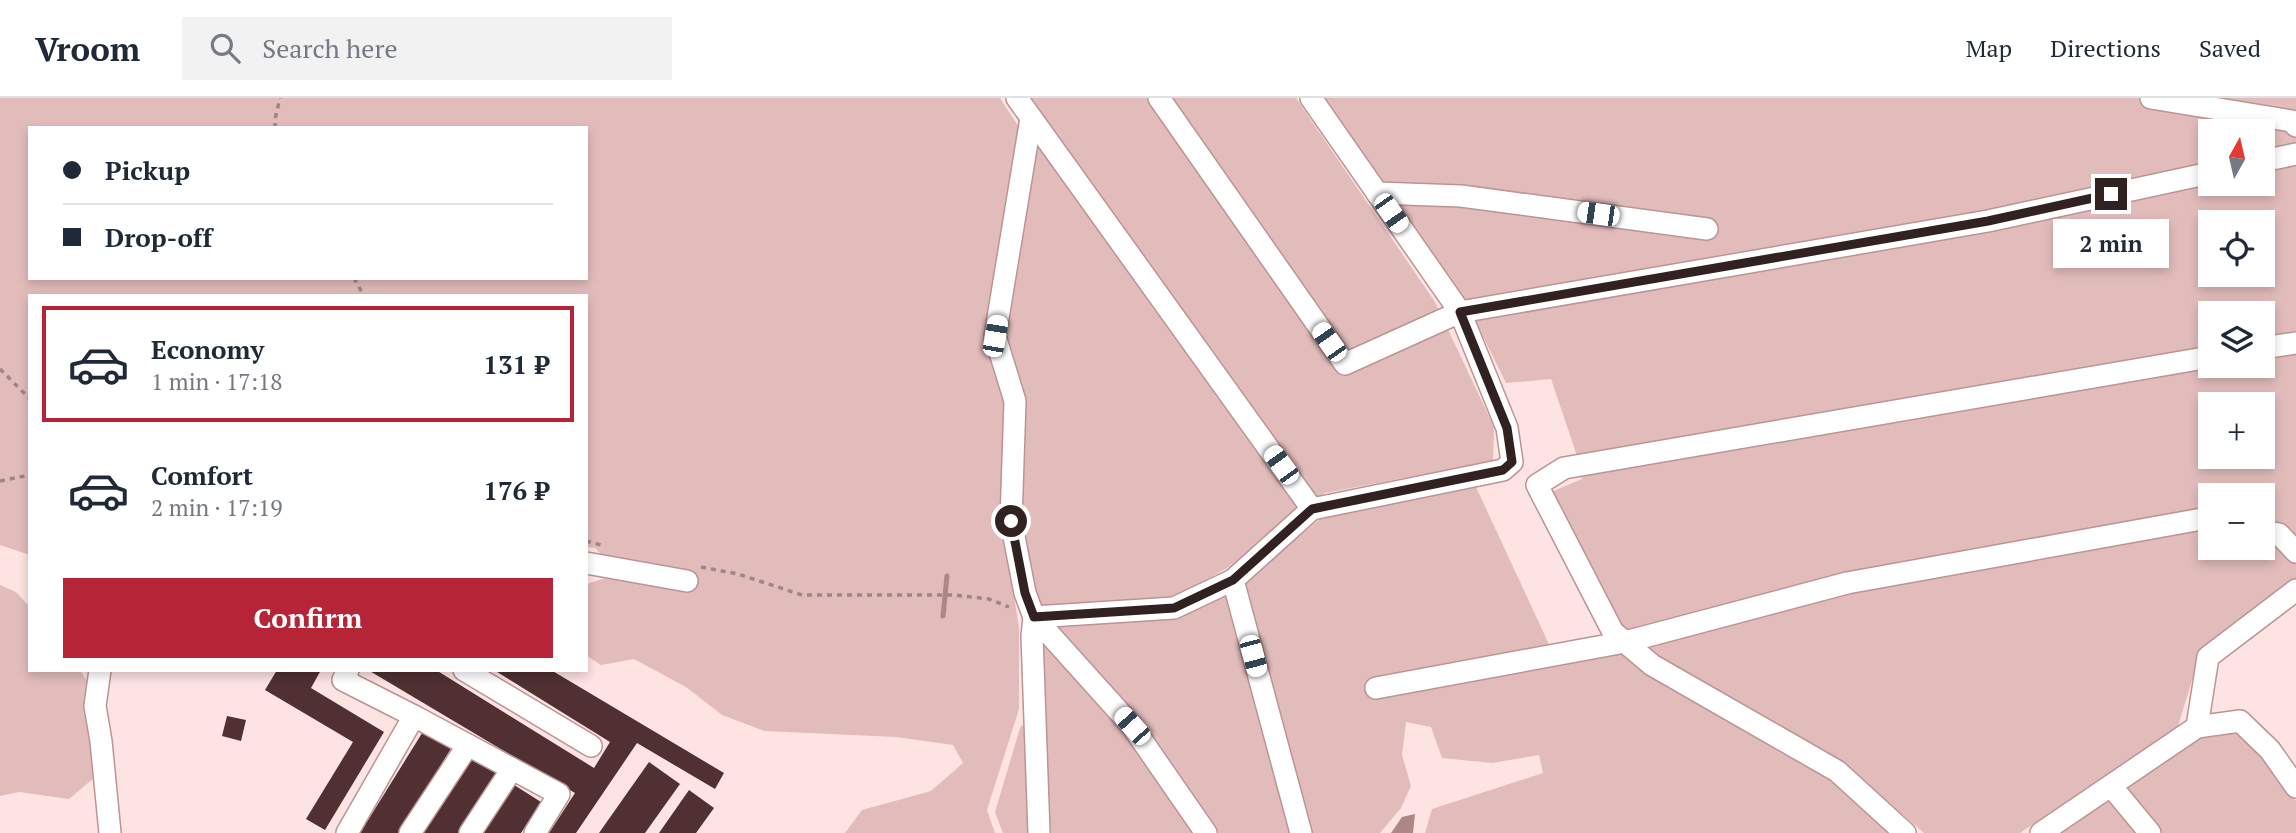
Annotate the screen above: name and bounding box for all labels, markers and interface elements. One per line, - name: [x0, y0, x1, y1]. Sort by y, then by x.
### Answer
- search box: [182, 17, 672, 80]
- text: Vroom: [35, 27, 140, 70]
- icon: search: [206, 29, 244, 67]
- text: Search here: [262, 31, 397, 65]
- text: Map: [1966, 32, 2012, 64]
- text: Directions: [2050, 32, 2161, 64]
- text: Saved: [2199, 32, 2261, 64]
- north arrow: [2198, 119, 2275, 196]
- map controls: [2198, 119, 2275, 560]
- text: Pickup: [105, 153, 190, 187]
- route end: [2095, 178, 2127, 210]
- car: [1371, 190, 1412, 236]
- car: [1576, 201, 1621, 227]
- button: locate: [2198, 210, 2275, 287]
- callout: 2 min: [2053, 218, 2169, 268]
- text: Drop-off: [105, 220, 212, 254]
- text: 2 min: [2080, 228, 2142, 259]
- button: layers: [2198, 301, 2275, 378]
- car: [982, 313, 1009, 359]
- car: [1309, 319, 1350, 365]
- text: Economy: [151, 332, 264, 366]
- icon: car: [67, 333, 130, 396]
- text: 131 ₽: [483, 347, 549, 381]
- text: 1 min · 17:18: [151, 366, 283, 397]
- button: +: [2198, 392, 2275, 469]
- car: [1261, 442, 1302, 488]
- text: Comfort: [151, 458, 253, 492]
- icon: car: [67, 459, 130, 522]
- text: 176 ₽: [483, 473, 549, 507]
- button: −: [2198, 483, 2275, 560]
- text: 2 min · 17:19: [151, 492, 283, 523]
- route start: [995, 505, 1027, 537]
- button: Confirm: [63, 578, 553, 658]
- car: [1238, 633, 1269, 679]
- car: [1111, 703, 1154, 749]

